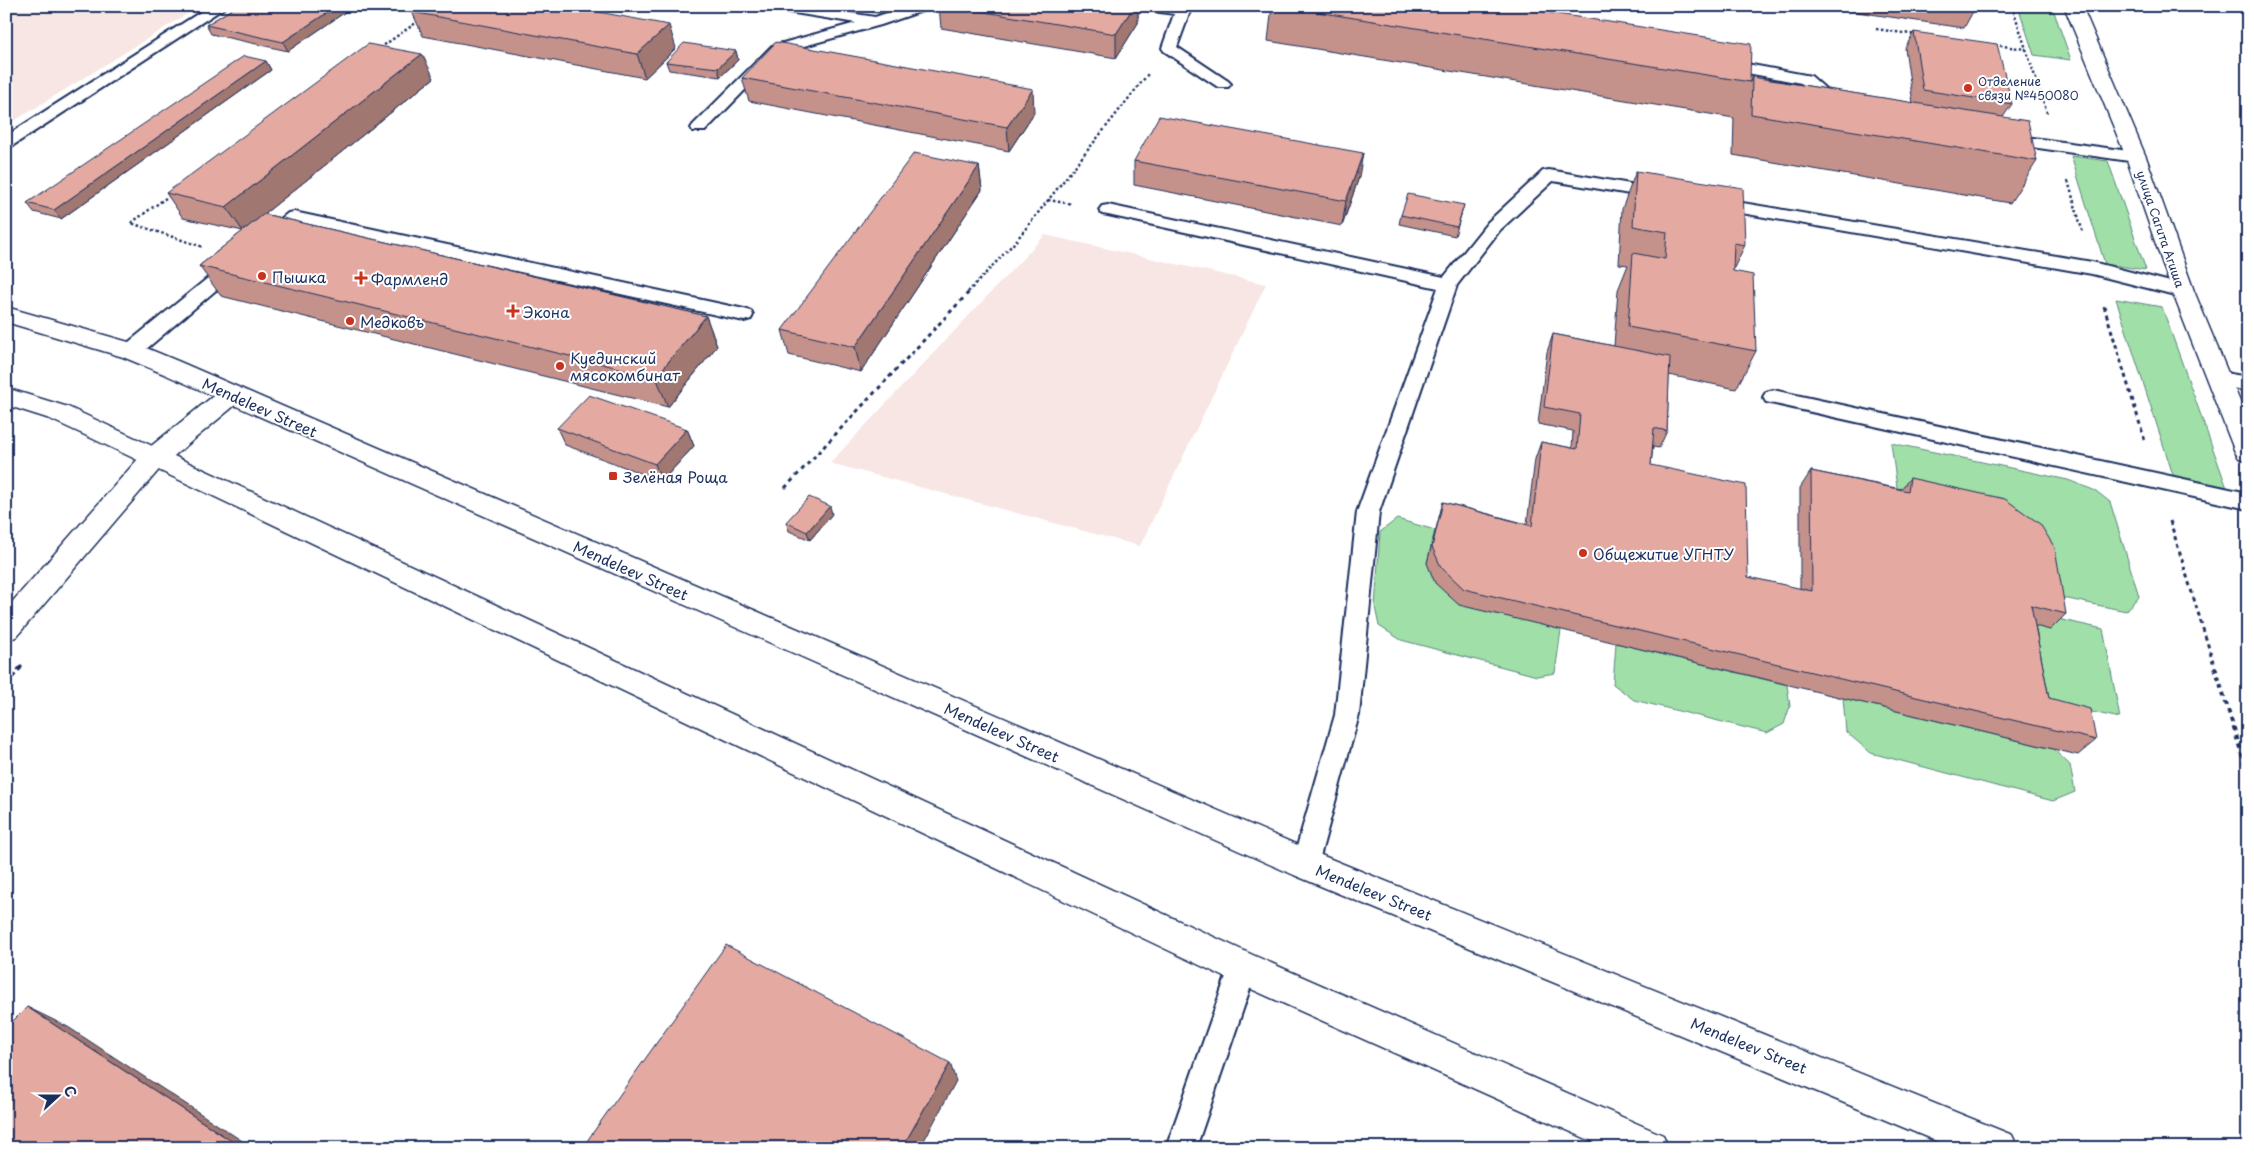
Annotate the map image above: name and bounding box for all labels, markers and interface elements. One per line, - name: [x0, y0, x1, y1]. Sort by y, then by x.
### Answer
- place label: Отделение связи №450080: [1978, 72, 2079, 104]
- marker: Отделение связи №450080: [1962, 82, 1974, 94]
- street label: улица Сагита Агиша: [2132, 168, 2190, 290]
- place label: Пышка: [272, 265, 327, 288]
- place label: Фармленд: [371, 267, 448, 290]
- marker: Пышка: [256, 270, 268, 282]
- marker: Фармленд: [355, 272, 367, 284]
- place label: Экона: [523, 300, 570, 323]
- marker: Экона: [507, 305, 519, 317]
- place label: Медковъ: [360, 310, 424, 333]
- marker: Медковъ: [344, 315, 356, 327]
- place label: Куединский мясокомбинат: [570, 346, 680, 386]
- marker: Куединский мясокомбинат: [554, 360, 566, 372]
- street label: Mendeleev Street: [199, 371, 321, 443]
- place label: Зелёная Роща: [623, 465, 728, 488]
- marker: Зелёная Роща: [607, 470, 619, 482]
- street label: Mendeleev Street: [570, 534, 692, 606]
- place label: Общежитие УГНТУ: [1593, 542, 1734, 565]
- marker: Общежитие УГНТУ: [1577, 547, 1589, 559]
- street label: Mendeleev Street: [941, 696, 1063, 768]
- street label: Mendeleev Street: [1312, 858, 1436, 926]
- street label: Mendeleev Street: [1687, 1011, 1811, 1079]
- north arrow: [32, 1072, 82, 1122]
- text: С: [59, 1082, 82, 1100]

